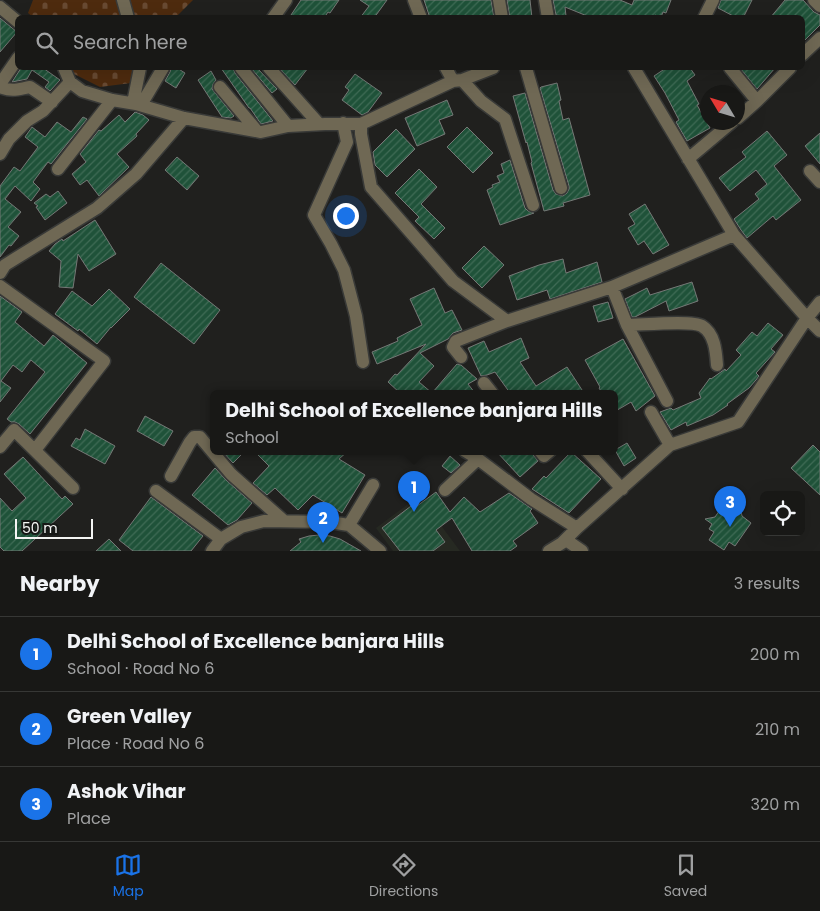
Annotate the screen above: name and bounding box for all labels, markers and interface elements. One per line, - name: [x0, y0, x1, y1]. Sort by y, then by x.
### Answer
- search box: [15, 15, 805, 70]
- icon: search: [33, 29, 61, 57]
- text: Search here: [73, 29, 187, 56]
- north arrow: [700, 85, 745, 130]
- your location: [333, 203, 359, 229]
- popup: [210, 390, 618, 455]
- text: Delhi School of Excellence banjara Hills: [225, 397, 603, 424]
- text: School: [225, 426, 279, 449]
- pin: 1: [398, 471, 430, 512]
- pin: 3: [714, 486, 746, 527]
- map controls: [760, 491, 805, 536]
- button: locate: [760, 491, 805, 536]
- pin: 2: [307, 502, 339, 543]
- scale bar: [15, 516, 92, 539]
- text: 50 m: [22, 518, 58, 538]
- text: Nearby: [20, 569, 100, 598]
- text: 3 results: [734, 572, 800, 595]
- text: Delhi School of Excellence banjara Hills: [67, 628, 444, 655]
- text: 1: [33, 643, 39, 666]
- text: 200 m: [750, 643, 800, 666]
- text: School · Road No 6: [67, 657, 215, 680]
- text: Green Valley: [67, 703, 192, 730]
- text: 2: [31, 718, 41, 741]
- text: 210 m: [755, 718, 800, 741]
- text: Place · Road No 6: [67, 732, 204, 755]
- text: Ashok Vihar: [67, 778, 186, 805]
- text: 3: [31, 793, 41, 816]
- text: 320 m: [751, 793, 800, 816]
- text: Place: [67, 807, 111, 830]
- tab: Map: [113, 851, 144, 902]
- tab: Directions: [369, 851, 438, 902]
- tab: Saved: [664, 851, 707, 902]

